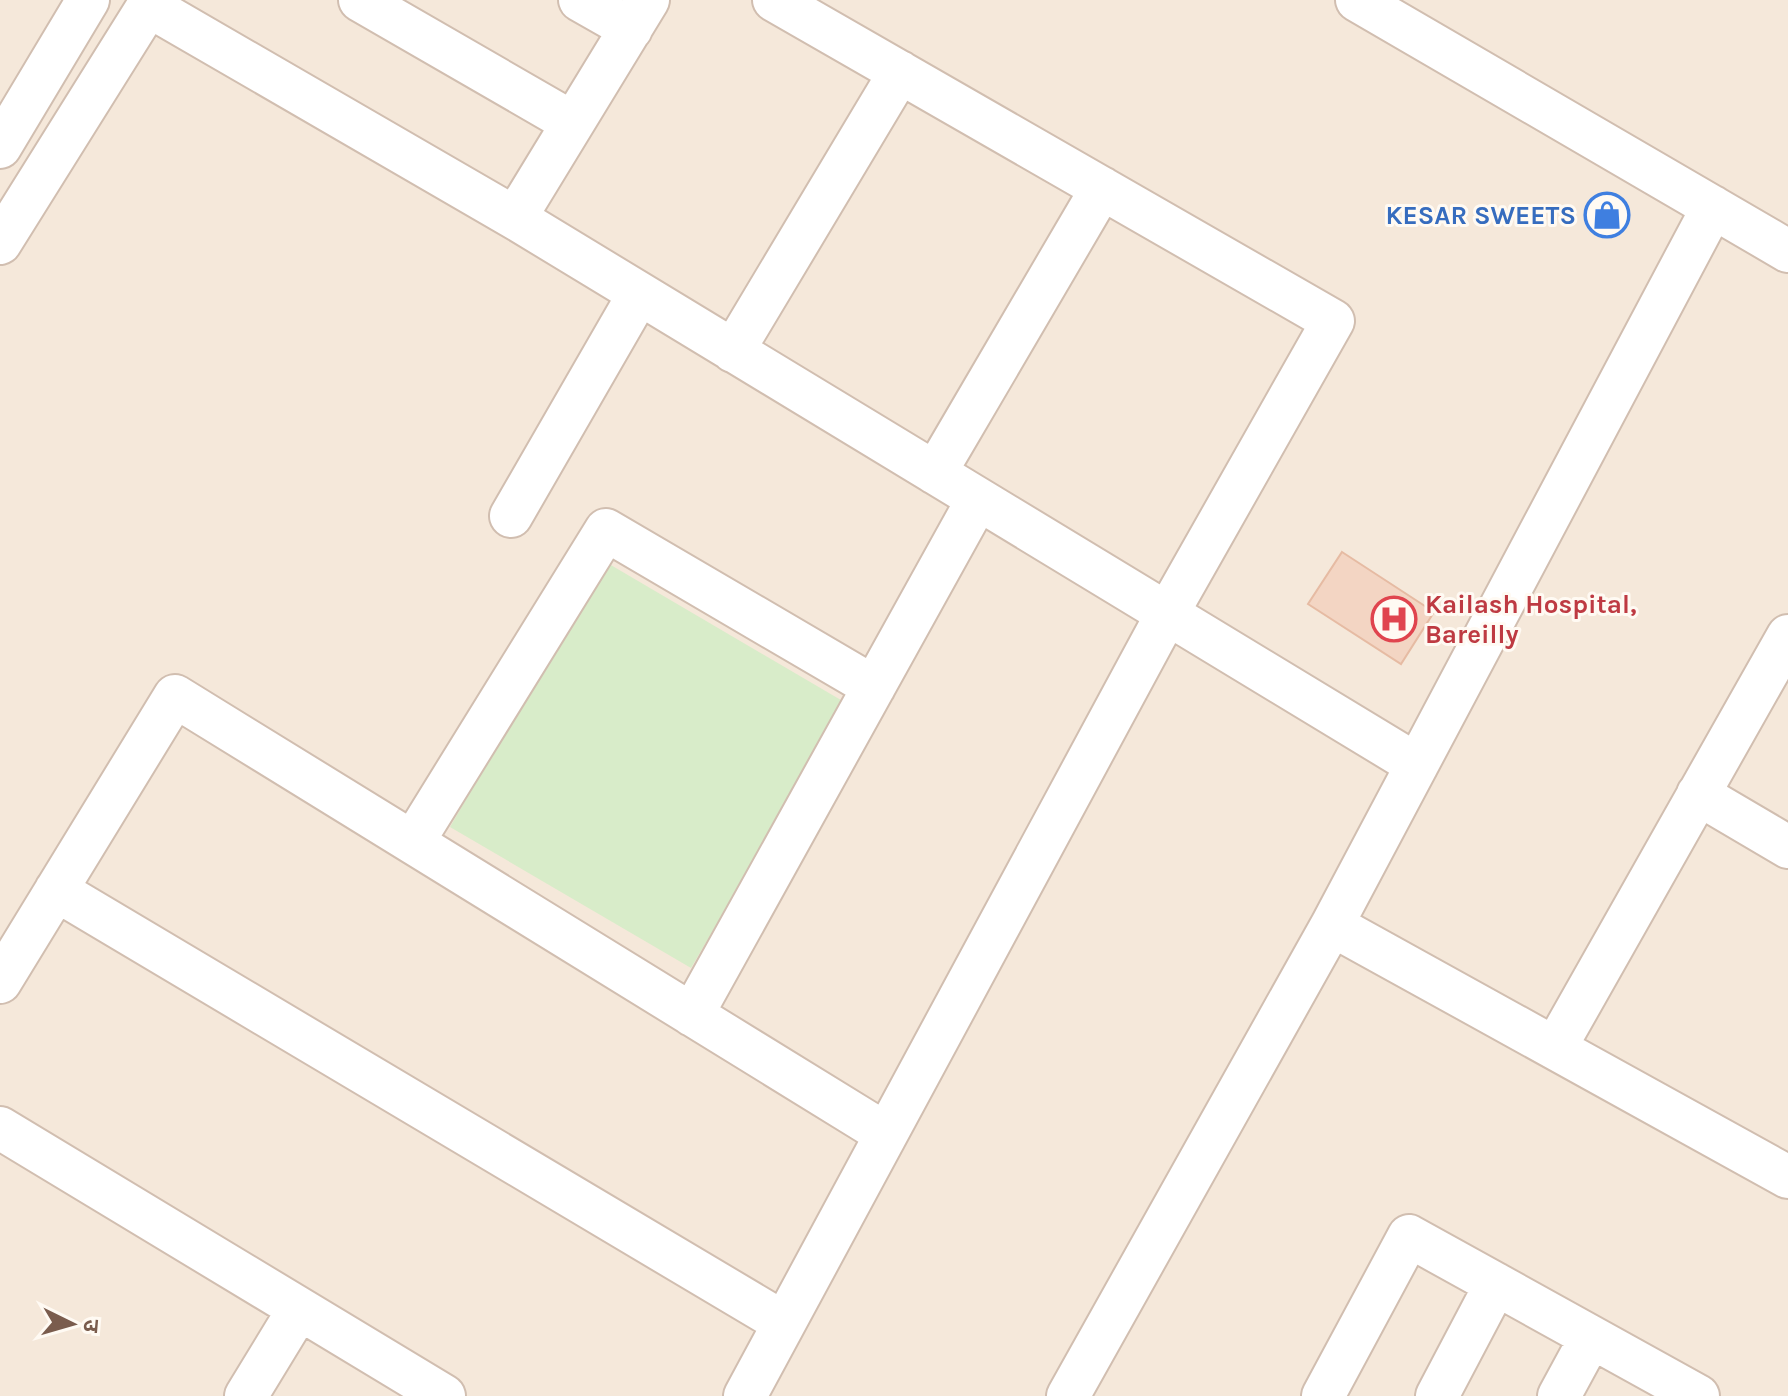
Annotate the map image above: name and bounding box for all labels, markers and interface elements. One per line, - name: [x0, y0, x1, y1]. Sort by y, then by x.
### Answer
- shop icon: KESAR SWEETS: [1583, 191, 1631, 239]
- place label: KESAR SWEETS: [1386, 200, 1576, 231]
- place label: Kailash Hospital, Bareilly: [1425, 589, 1636, 650]
- hospital icon: Kailash Hospital, Bareilly: [1370, 595, 1418, 643]
- north arrow: [32, 1284, 112, 1364]
- text: उ: [77, 1318, 104, 1334]

